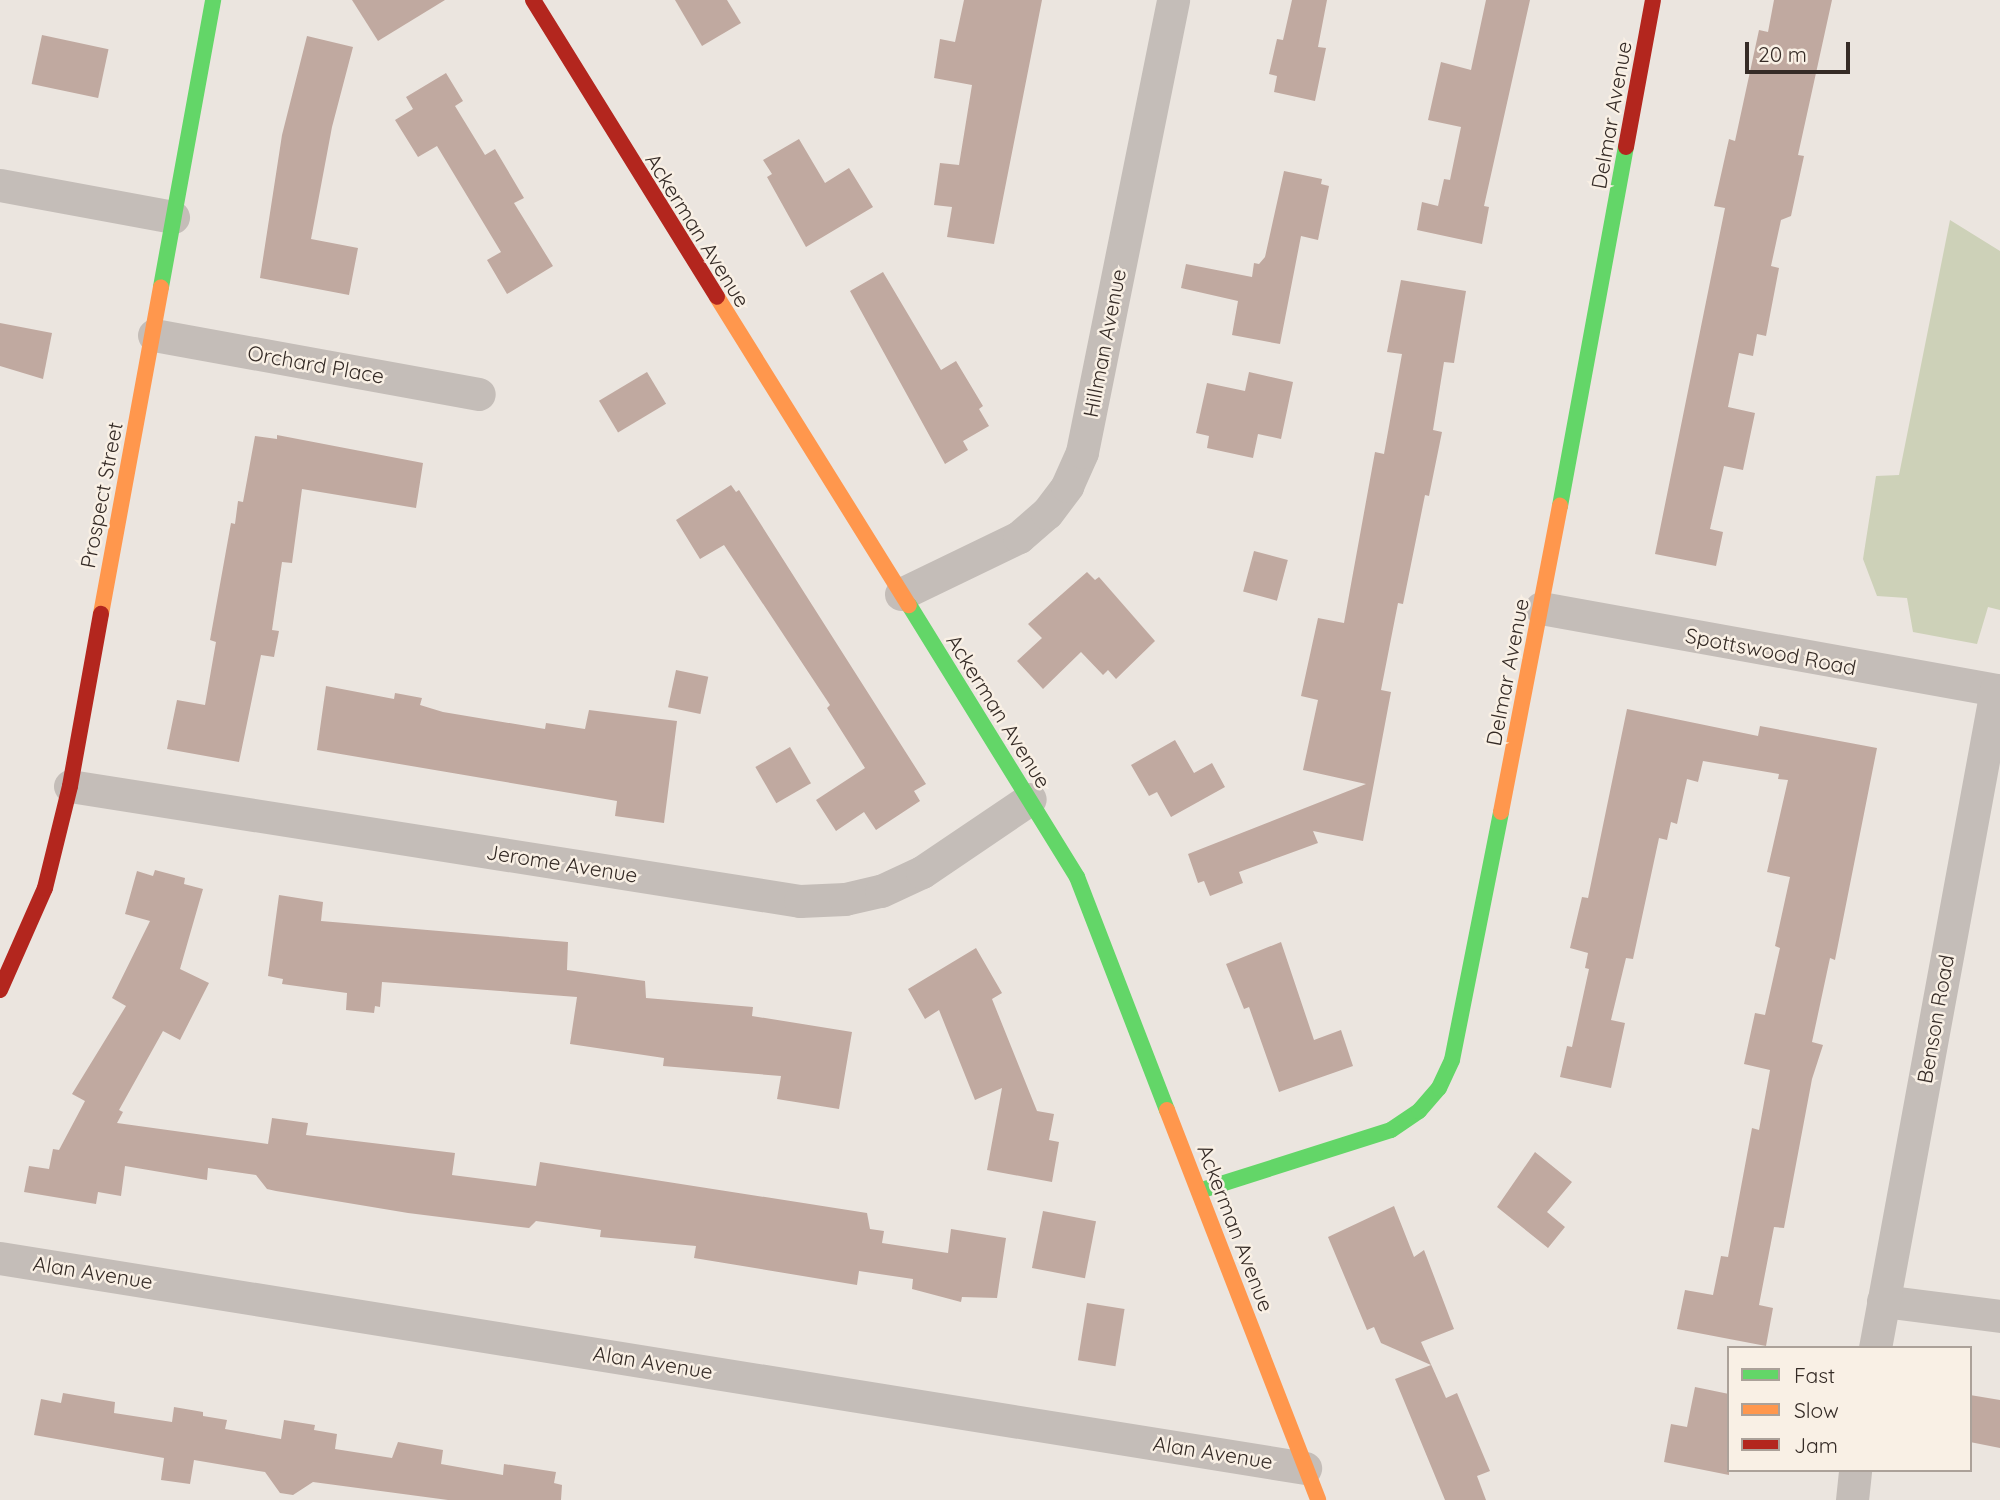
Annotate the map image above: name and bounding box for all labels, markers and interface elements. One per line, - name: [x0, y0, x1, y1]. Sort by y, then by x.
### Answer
- scale bar: [1748, 28, 1853, 72]
- street label: Delmar Avenue: [1586, 39, 1636, 191]
- text: 20 m: [1758, 41, 1807, 67]
- street label: Ackerman Avenue: [640, 148, 756, 312]
- street label: Hillman Avenue: [1077, 267, 1131, 419]
- street label: Orchard Place: [246, 340, 386, 388]
- street label: Prospect Street: [74, 420, 128, 570]
- street label: Delmar Avenue: [1480, 596, 1534, 748]
- street label: Spottswood Road: [1683, 622, 1859, 680]
- street label: Ackerman Avenue: [941, 629, 1057, 793]
- street label: Jerome Avenue: [485, 839, 639, 887]
- street label: Benson Road: [1911, 953, 1959, 1085]
- street label: Ackerman Avenue: [1193, 1141, 1279, 1315]
- street label: Alan Avenue: [31, 1250, 155, 1294]
- street label: Alan Avenue: [591, 1340, 715, 1384]
- legend: [1727, 1346, 1972, 1472]
- text: Fast: [1794, 1362, 1835, 1388]
- text: Slow: [1794, 1397, 1839, 1423]
- street label: Alan Avenue: [1151, 1430, 1275, 1474]
- text: Jam: [1794, 1432, 1838, 1458]

